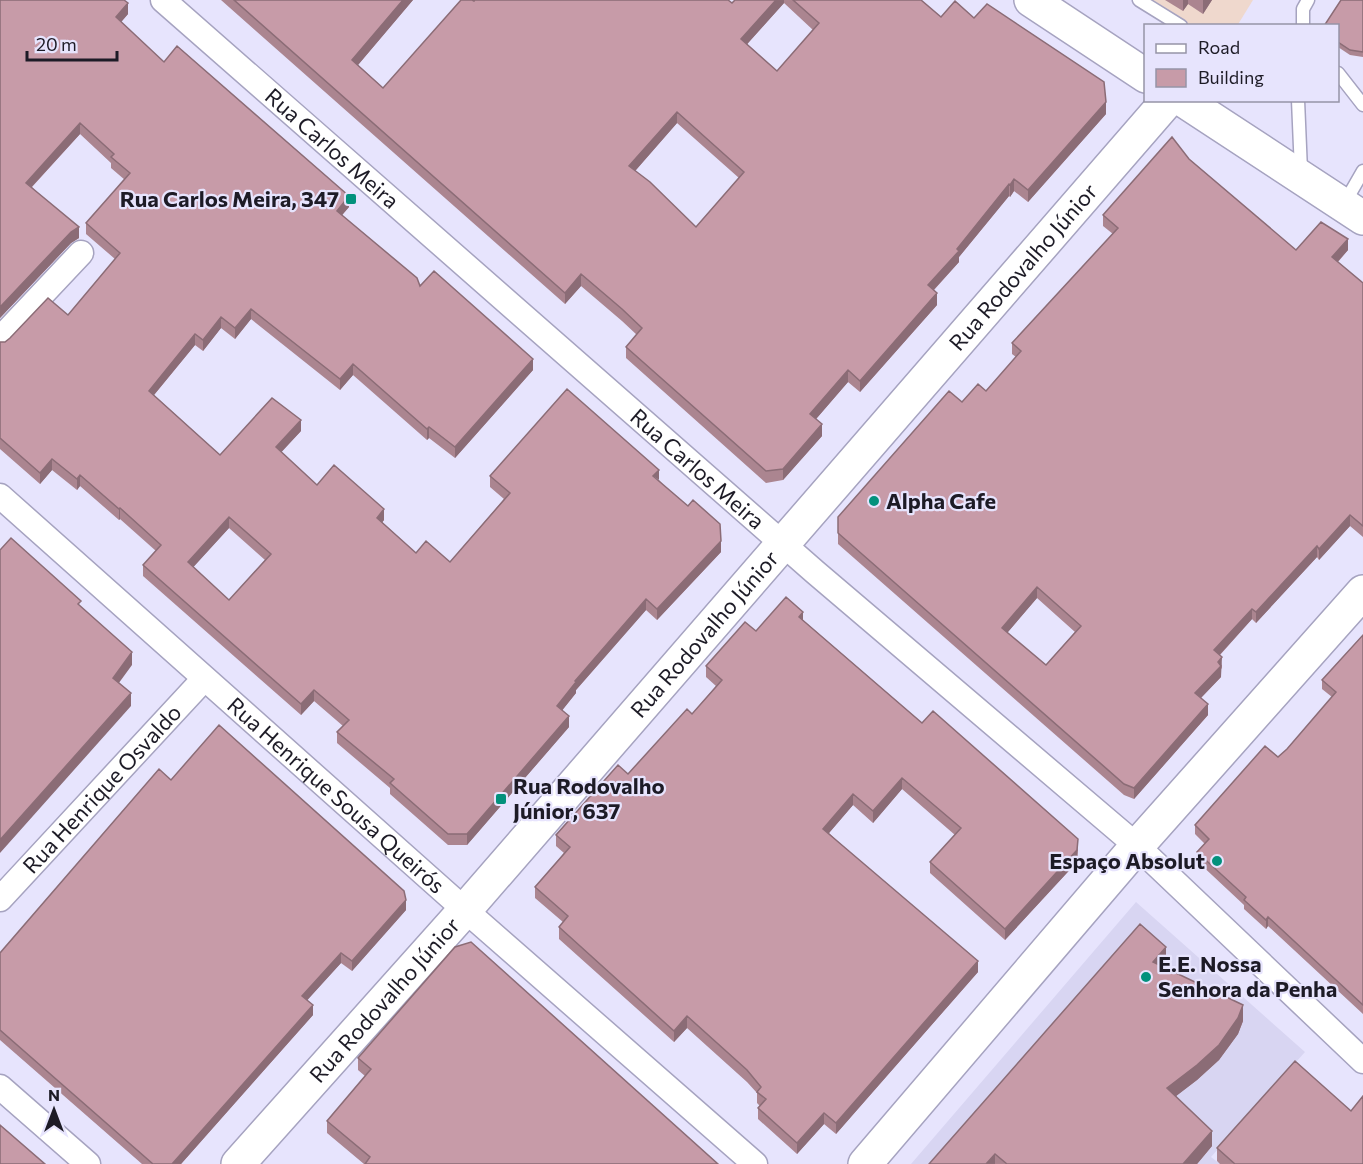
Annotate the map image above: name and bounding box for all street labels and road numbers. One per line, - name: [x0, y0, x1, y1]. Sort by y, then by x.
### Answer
- street label: Rua Carlos Meira: [260, 82, 405, 214]
- street label: Rua Rodovalho Júnior: [943, 177, 1103, 356]
- street label: Rua Carlos Meira: [625, 403, 770, 534]
- street label: Rua Rodovalho Júnior: [624, 545, 784, 723]
- street label: Rua Henrique Sousa Queirós: [222, 691, 451, 899]
- street label: Rua Henrique Osvaldo: [17, 699, 187, 879]
- street label: Rua Rodovalho Júnior: [303, 911, 465, 1088]

